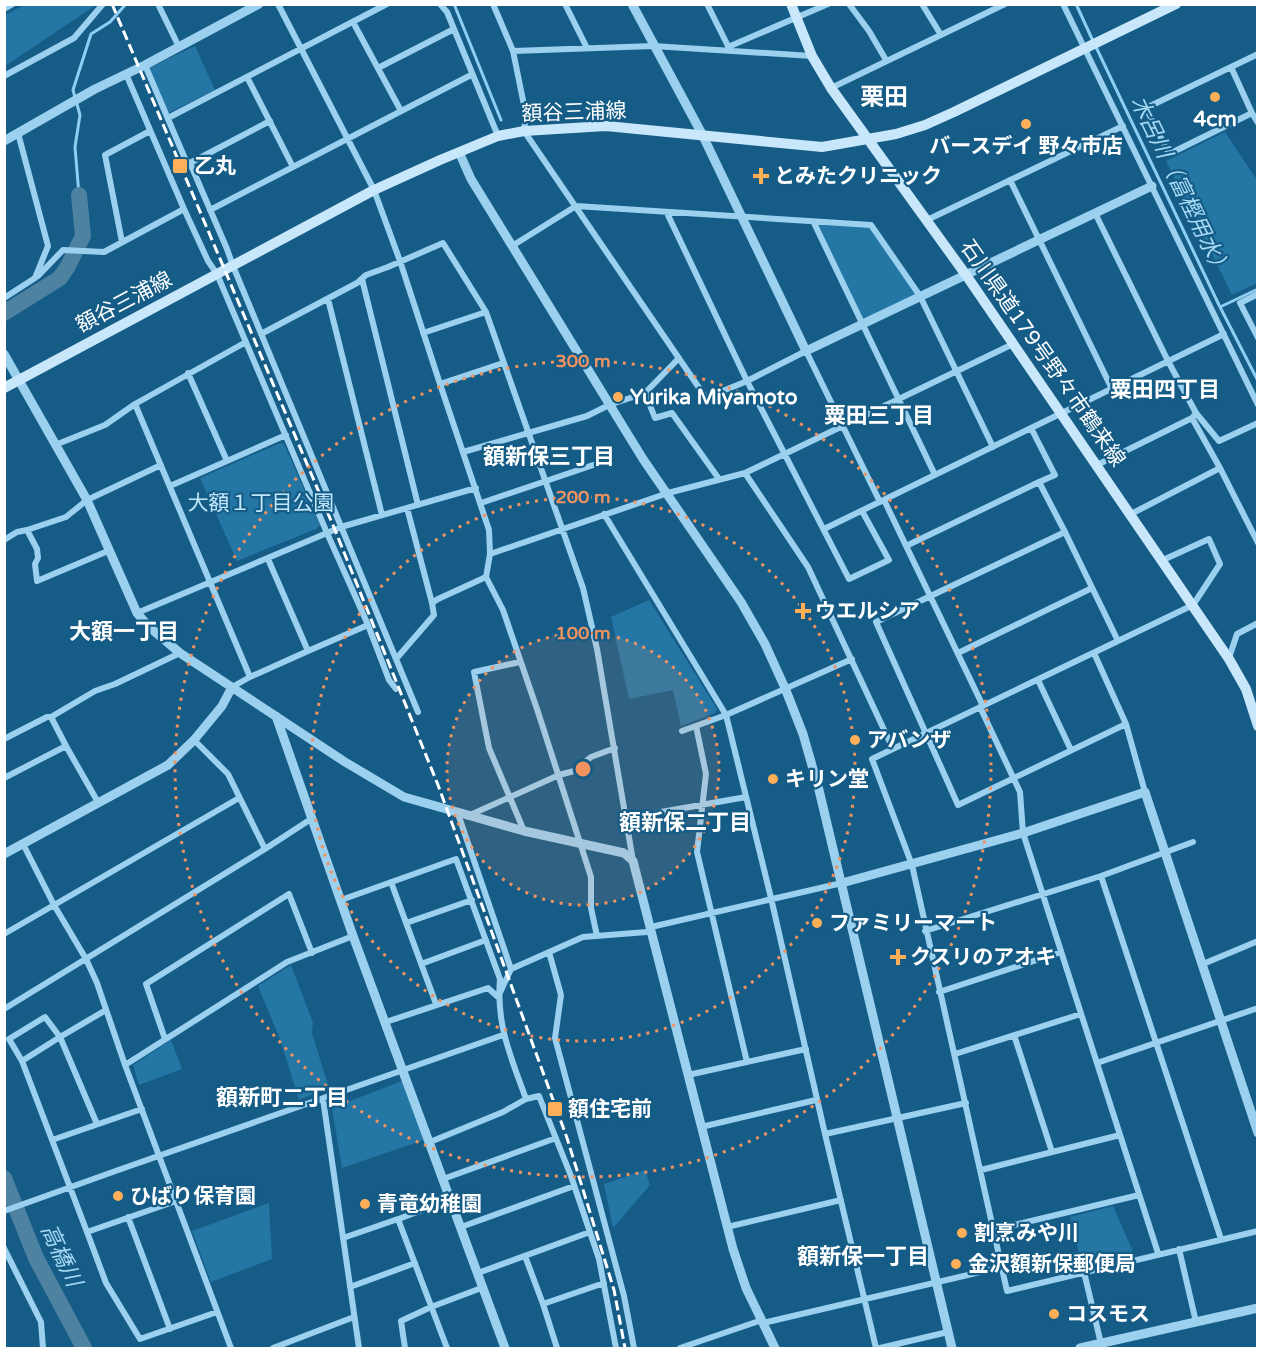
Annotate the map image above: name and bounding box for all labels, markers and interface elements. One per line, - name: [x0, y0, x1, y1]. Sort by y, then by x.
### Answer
- district label: 栗田: [860, 83, 908, 112]
- marker: 4cm: [1208, 90, 1222, 104]
- water label: 木呂川（富樫用水）: [1125, 92, 1235, 281]
- street label: 額谷三浦線: [521, 98, 627, 127]
- place label: 4cm: [1193, 107, 1237, 132]
- marker: バースデイ 野々市店: [1019, 117, 1033, 131]
- place label: バースデイ 野々市店: [929, 134, 1123, 159]
- place label: 乙丸: [194, 154, 236, 179]
- marker: 乙丸: [171, 157, 189, 175]
- place label: とみたクリニック: [774, 164, 942, 189]
- marker: とみたクリニック: [752, 167, 770, 185]
- street label: 石川県道179号野々市鶴来線: [955, 235, 1130, 471]
- street label: 額谷三浦線: [72, 267, 176, 338]
- text: 300 m: [555, 350, 611, 372]
- district label: 粟田四丁目: [1110, 377, 1220, 403]
- place label: Yurika Miyamoto: [630, 385, 798, 410]
- marker: Yurika Miyamoto: [611, 390, 625, 404]
- district label: 粟田三丁目: [824, 403, 934, 429]
- district label: 額新保三丁目: [483, 444, 615, 470]
- text: 200 m: [555, 486, 611, 508]
- park label: 大額１丁目公園: [188, 491, 335, 516]
- place label: ウエルシア: [815, 599, 920, 624]
- marker: ウエルシア: [796, 604, 810, 618]
- district label: 大額一丁目: [69, 619, 179, 645]
- text: 100 m: [555, 622, 611, 644]
- place label: アバンザ: [867, 728, 951, 753]
- marker: アバンザ: [848, 733, 862, 747]
- centre of rings: [573, 759, 593, 779]
- place label: キリン堂: [785, 767, 869, 792]
- marker: キリン堂: [766, 772, 780, 786]
- district label: 額新保二丁目: [619, 810, 751, 836]
- place label: ファミリーマート: [829, 911, 997, 936]
- marker: ファミリーマート: [810, 916, 824, 930]
- place label: クスリのアオキ: [910, 945, 1056, 970]
- marker: クスリのアオキ: [891, 950, 905, 964]
- district label: 額新町二丁目: [216, 1085, 348, 1111]
- place label: 額住宅前: [568, 1097, 652, 1122]
- marker: 額住宅前: [546, 1100, 564, 1118]
- place label: ひばり保育園: [130, 1184, 256, 1209]
- marker: ひばり保育園: [111, 1189, 125, 1203]
- place label: 青竜幼稚園: [377, 1192, 482, 1217]
- marker: 青竜幼稚園: [358, 1197, 372, 1211]
- water label: 高橋川: [35, 1220, 88, 1293]
- place label: 割烹みや川: [974, 1221, 1079, 1246]
- marker: 割烹みや川: [955, 1226, 969, 1240]
- district label: 額新保一丁目: [797, 1244, 929, 1270]
- place label: 金沢額新保郵便局: [968, 1252, 1136, 1277]
- marker: 金沢額新保郵便局: [949, 1257, 963, 1271]
- place label: コスモス: [1066, 1302, 1150, 1327]
- marker: コスモス: [1047, 1307, 1061, 1321]

